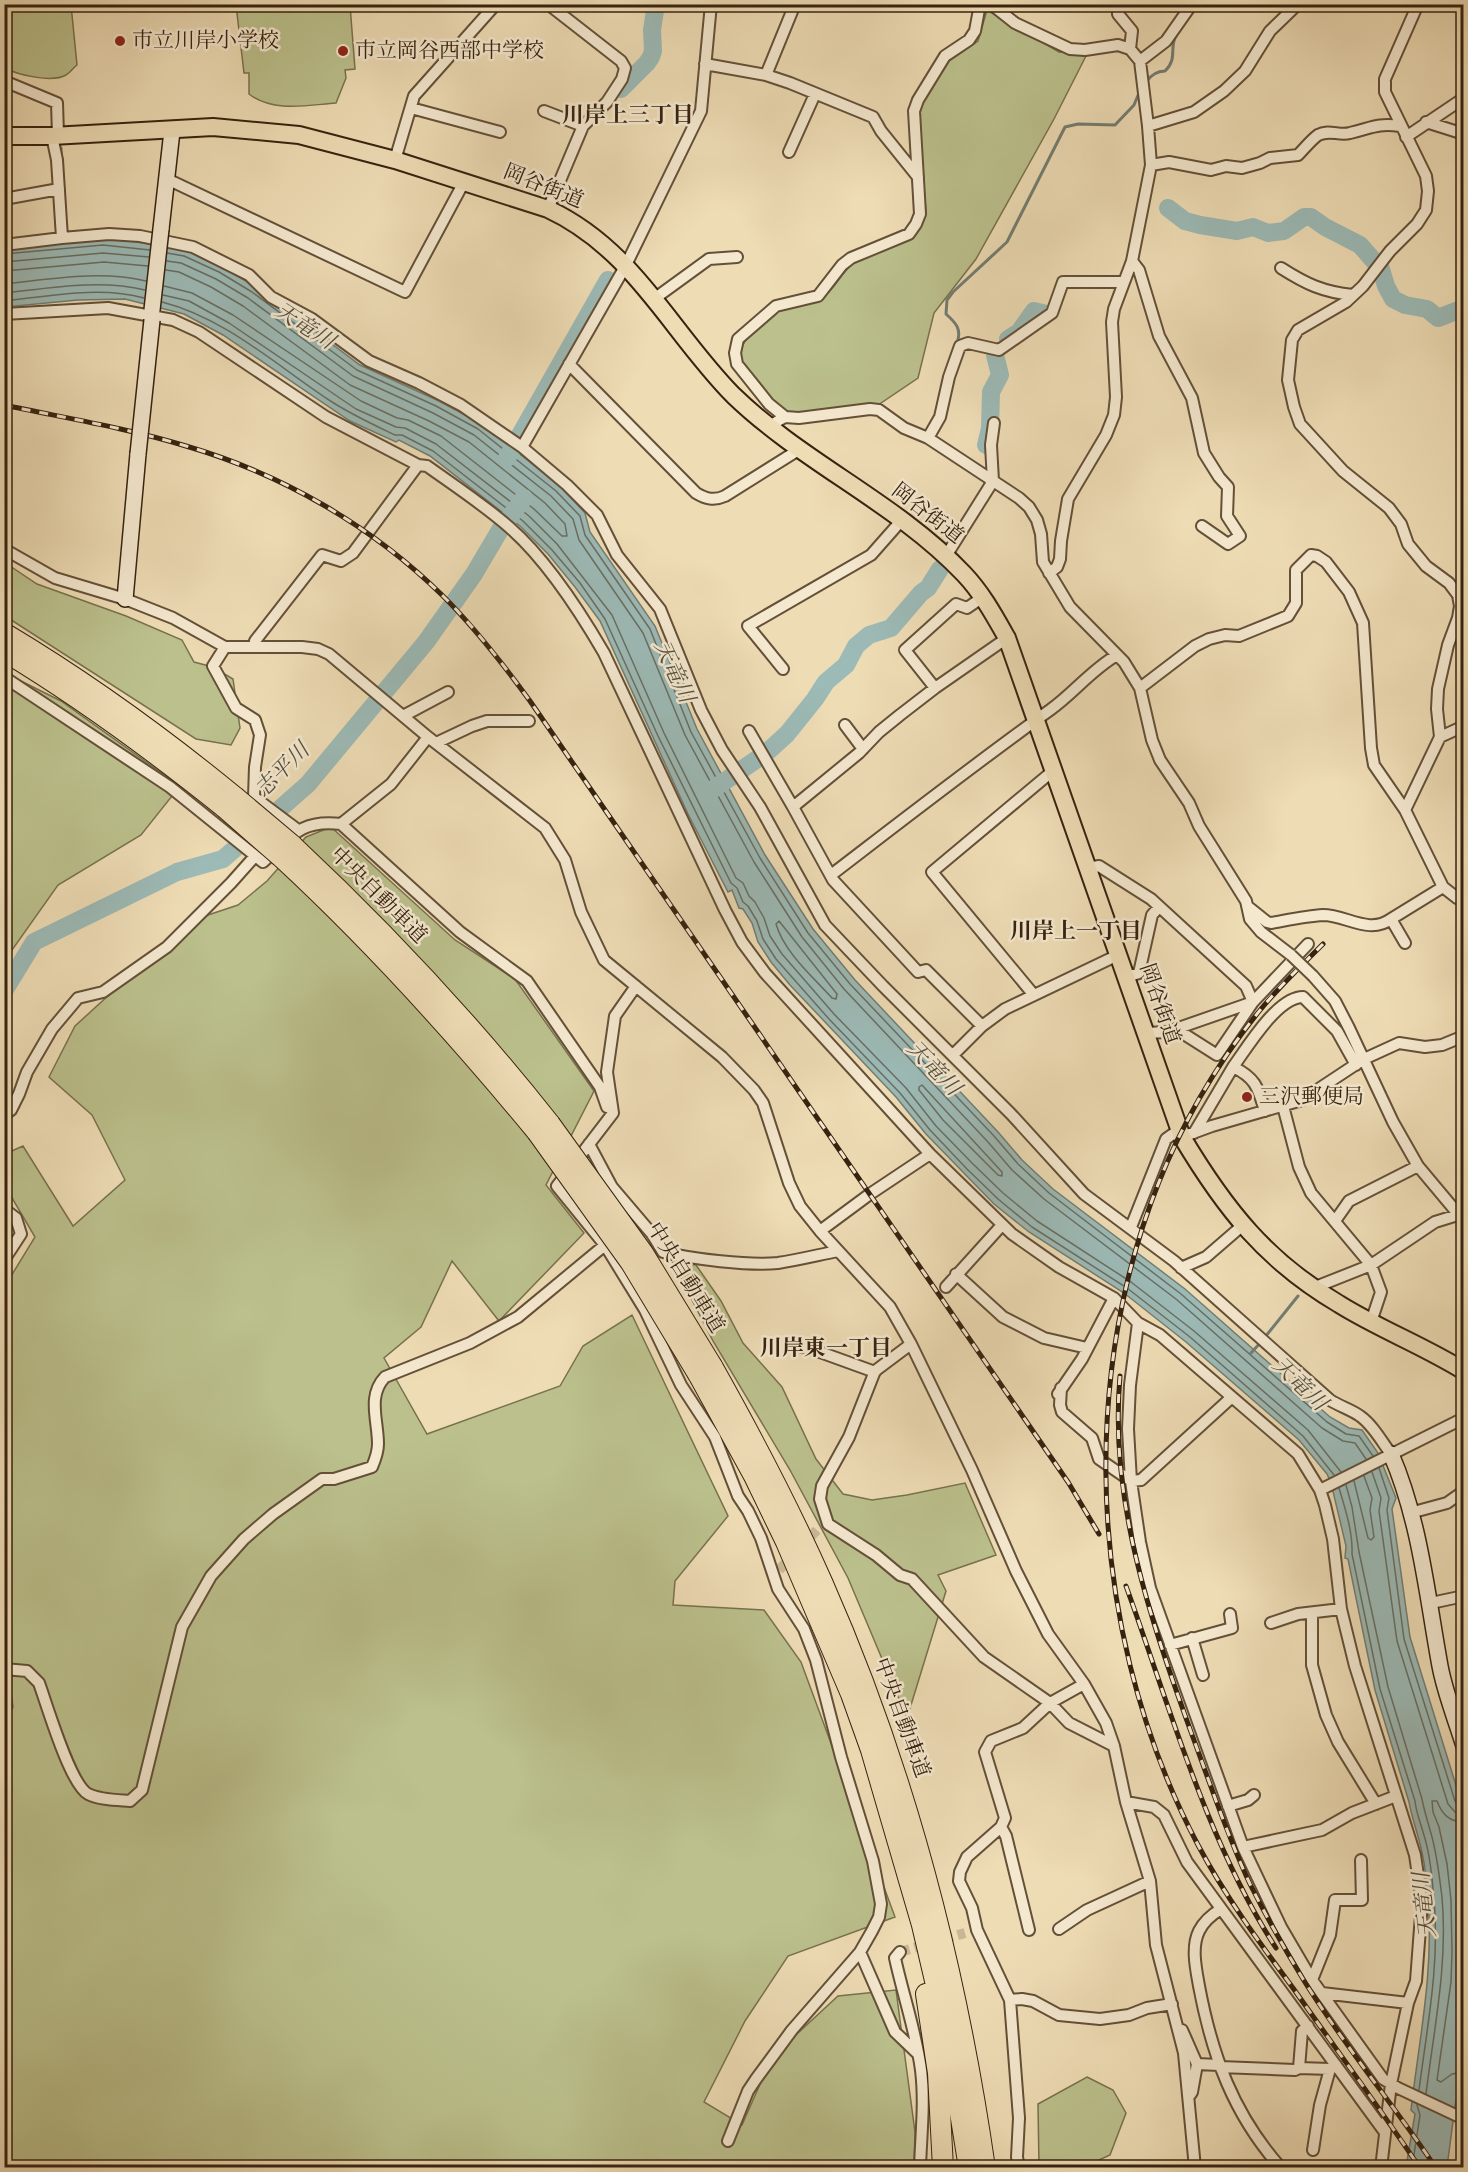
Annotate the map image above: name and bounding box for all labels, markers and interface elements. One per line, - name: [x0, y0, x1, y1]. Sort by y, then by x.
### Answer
- place label: 市立川岸小学校: [132, 27, 279, 56]
- marker: 市立川岸小学校: [113, 34, 127, 48]
- place label: 市立岡谷西部中学校: [355, 37, 544, 66]
- marker: 市立岡谷西部中学校: [336, 44, 350, 58]
- district label: 川岸上三丁目: [562, 101, 694, 132]
- street label: 岡谷街道: [499, 158, 587, 216]
- water label: 天竜川: [268, 296, 342, 359]
- street label: 岡谷街道: [885, 477, 969, 551]
- water label: 天竜川: [645, 636, 702, 710]
- water label: 志平川: [249, 735, 319, 805]
- street label: 中央自動車道: [323, 841, 433, 951]
- district label: 川岸上一丁目: [1010, 917, 1142, 948]
- street label: 岡谷街道: [1132, 960, 1186, 1048]
- water label: 天竜川: [899, 1034, 968, 1105]
- place label: 三沢郵便局: [1259, 1083, 1364, 1112]
- marker: 三沢郵便局: [1240, 1090, 1254, 1104]
- street label: 中央自動車道: [639, 1217, 731, 1339]
- district label: 川岸東一丁目: [760, 1334, 892, 1365]
- water label: 天竜川: [1264, 1351, 1335, 1420]
- street label: 中央自動車道: [866, 1654, 936, 1782]
- water label: 天竜川: [1407, 1869, 1445, 1939]

